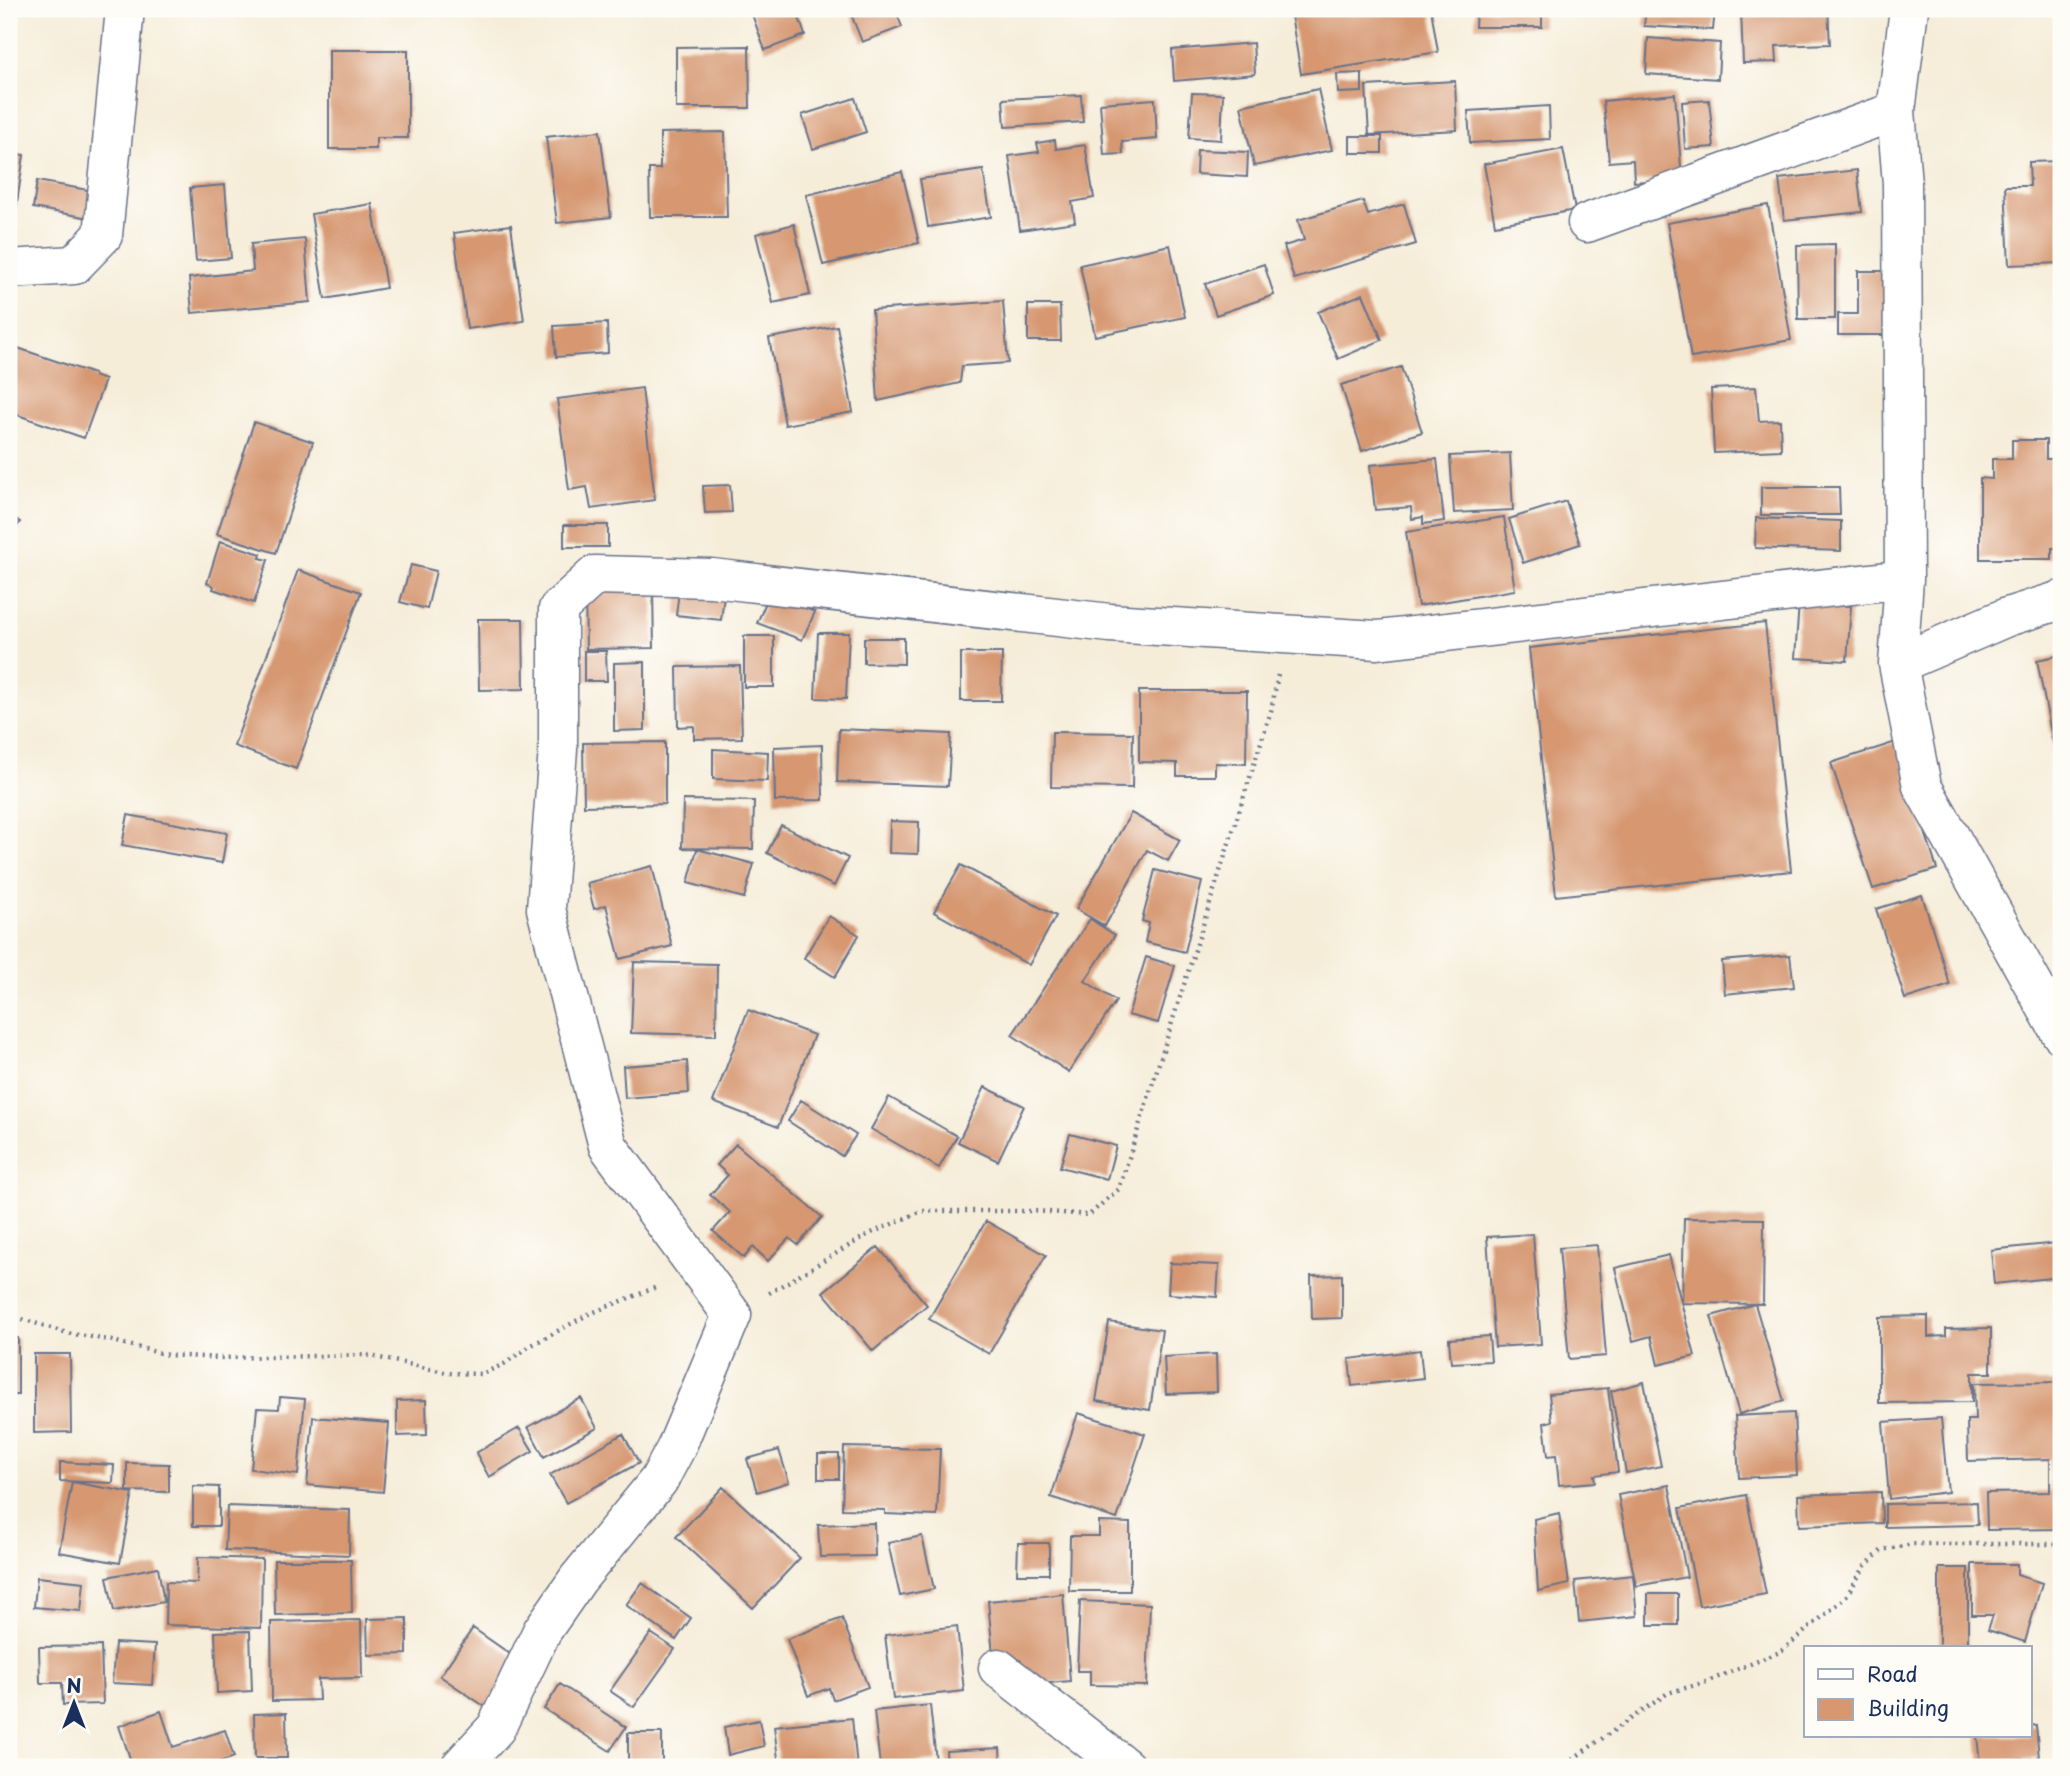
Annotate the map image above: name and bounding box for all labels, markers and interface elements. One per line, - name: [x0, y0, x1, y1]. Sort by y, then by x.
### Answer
- legend: [1804, 1646, 2032, 1738]
- text: Road: [1867, 1657, 1918, 1689]
- north arrow: [38, 1668, 108, 1738]
- text: N: [66, 1671, 82, 1699]
- text: Building: [1867, 1691, 1949, 1723]

